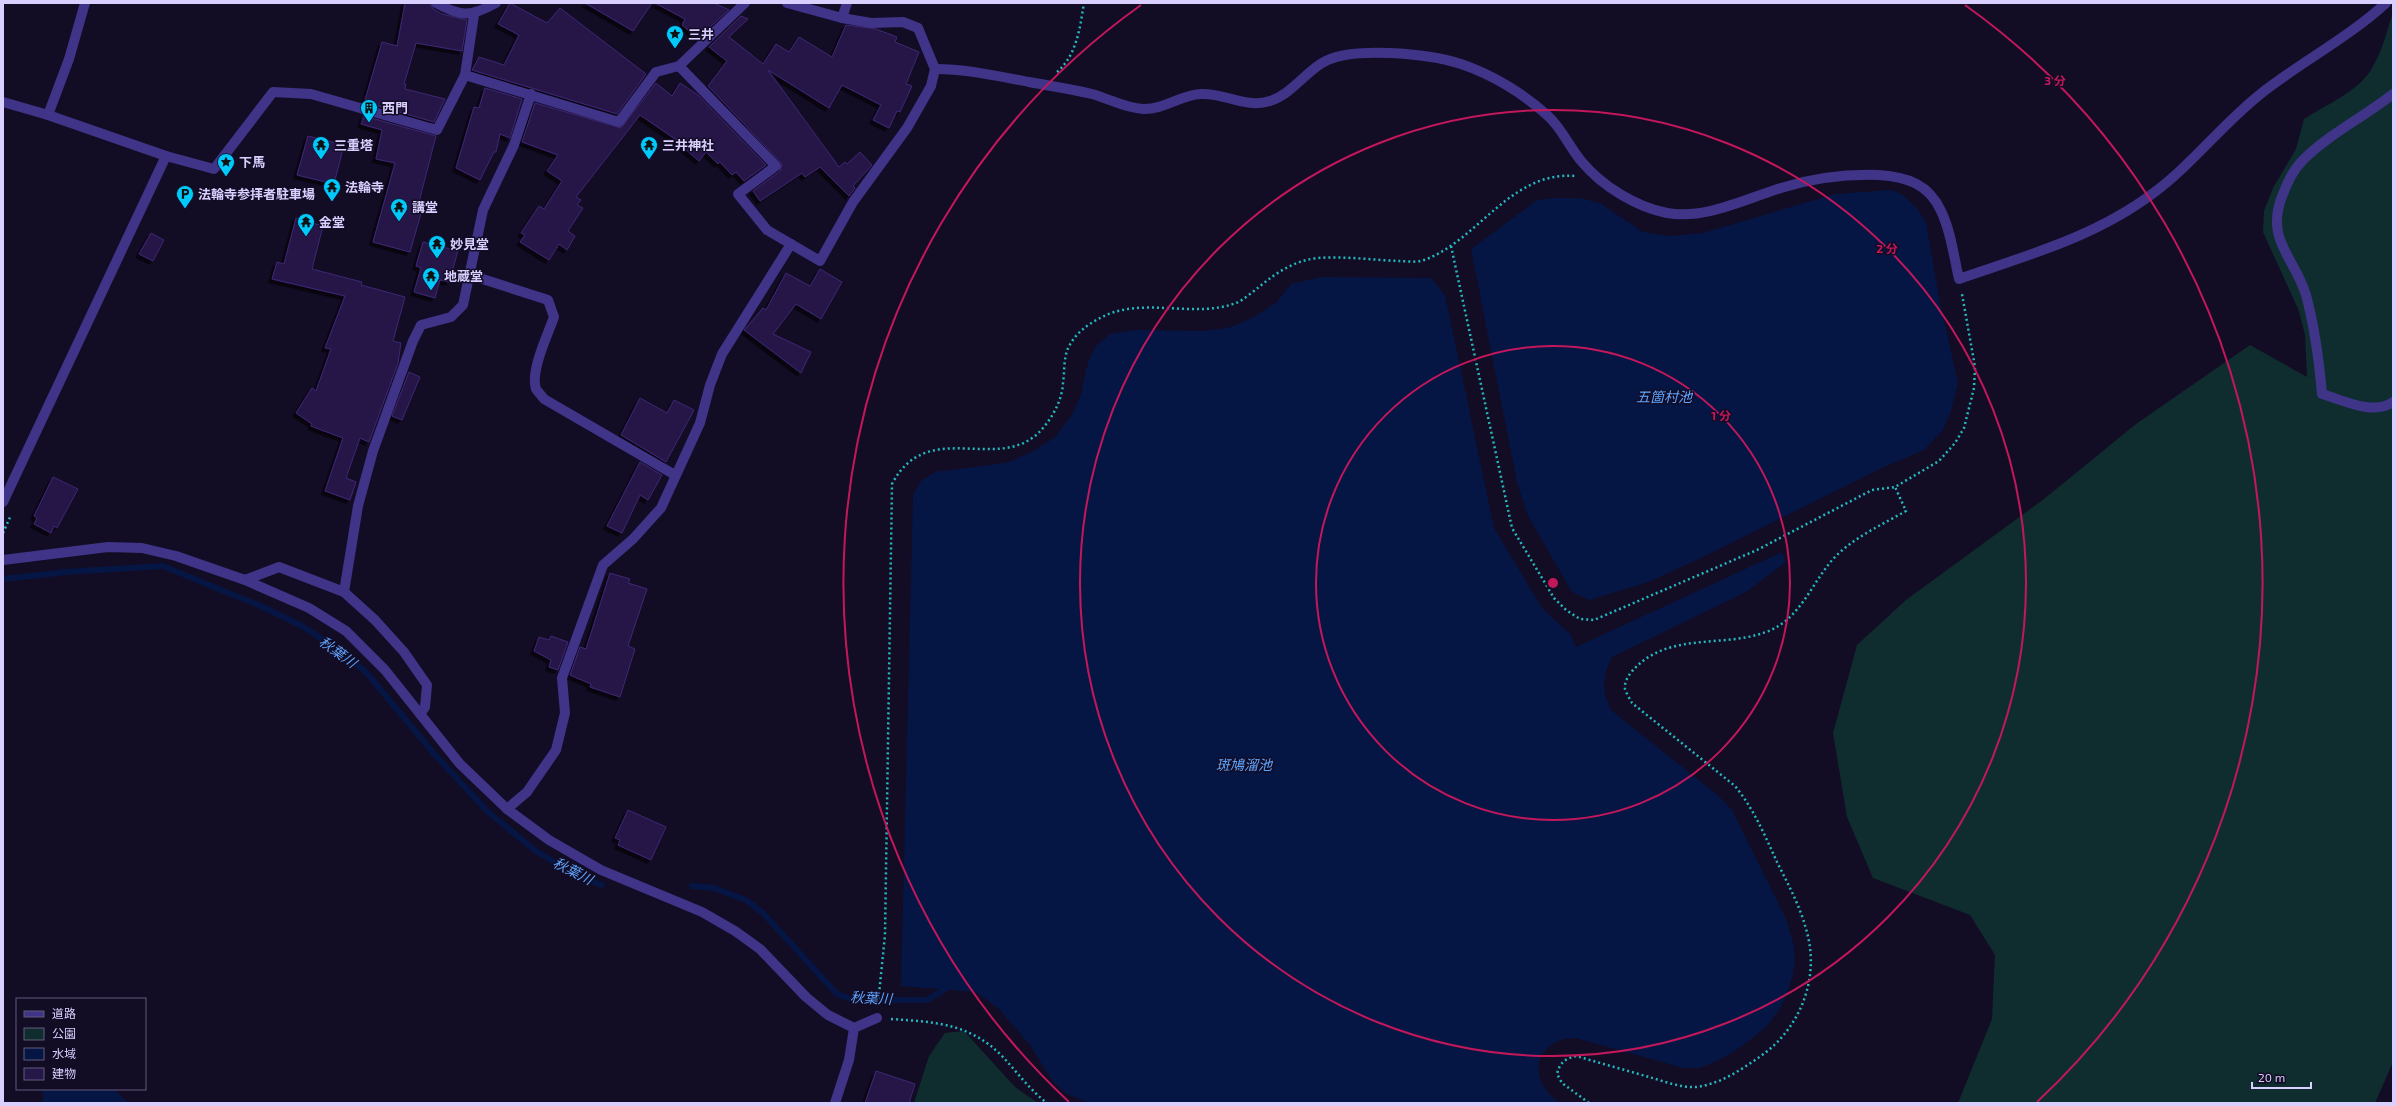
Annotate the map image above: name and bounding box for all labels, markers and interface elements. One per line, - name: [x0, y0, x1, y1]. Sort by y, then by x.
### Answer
- place icon: 三井: [665, 24, 685, 49]
- place label: 三井: [688, 26, 714, 42]
- text: 3 分: [2044, 73, 2066, 87]
- building icon: 西門: [359, 98, 379, 123]
- place label: 西門: [382, 100, 408, 116]
- temple icon: 三重塔: [311, 135, 331, 160]
- temple icon: 三井神社: [639, 135, 659, 160]
- place label: 三重塔: [334, 137, 373, 153]
- place label: 三井神社: [662, 137, 714, 153]
- place icon: 下馬: [216, 152, 236, 177]
- place label: 下馬: [239, 154, 265, 170]
- temple icon: 法輪寺: [322, 177, 342, 202]
- place label: 法輪寺: [345, 179, 384, 195]
- parking icon: 法輪寺参拝者駐車場: [175, 184, 195, 209]
- place label: 法輪寺参拝者駐車場: [198, 186, 315, 202]
- temple icon: 講堂: [389, 197, 409, 222]
- place label: 講堂: [412, 199, 438, 215]
- temple icon: 金堂: [296, 212, 316, 237]
- place label: 金堂: [319, 214, 345, 230]
- temple icon: 妙見堂: [427, 234, 447, 259]
- place label: 妙見堂: [450, 236, 489, 252]
- text: 2 分: [1876, 241, 1898, 255]
- temple icon: 地蔵堂: [421, 266, 441, 291]
- place label: 地蔵堂: [444, 268, 483, 284]
- water label: 五箇村池: [1636, 388, 1694, 405]
- text: 1 分: [1711, 408, 1731, 422]
- centre of rings: [1546, 576, 1560, 590]
- water label: 秋葉川: [316, 632, 362, 672]
- water label: 斑鳩溜池: [1216, 756, 1274, 773]
- water label: 秋葉川: [551, 853, 598, 889]
- water label: 秋葉川: [850, 988, 894, 1007]
- legend: [16, 998, 146, 1090]
- text: 道路: [52, 1006, 76, 1020]
- text: 公園: [52, 1026, 76, 1040]
- text: 水域: [52, 1046, 76, 1060]
- scale bar: [2252, 1064, 2311, 1090]
- text: 建物: [52, 1066, 76, 1080]
- text: 20 m: [2258, 1070, 2285, 1084]

